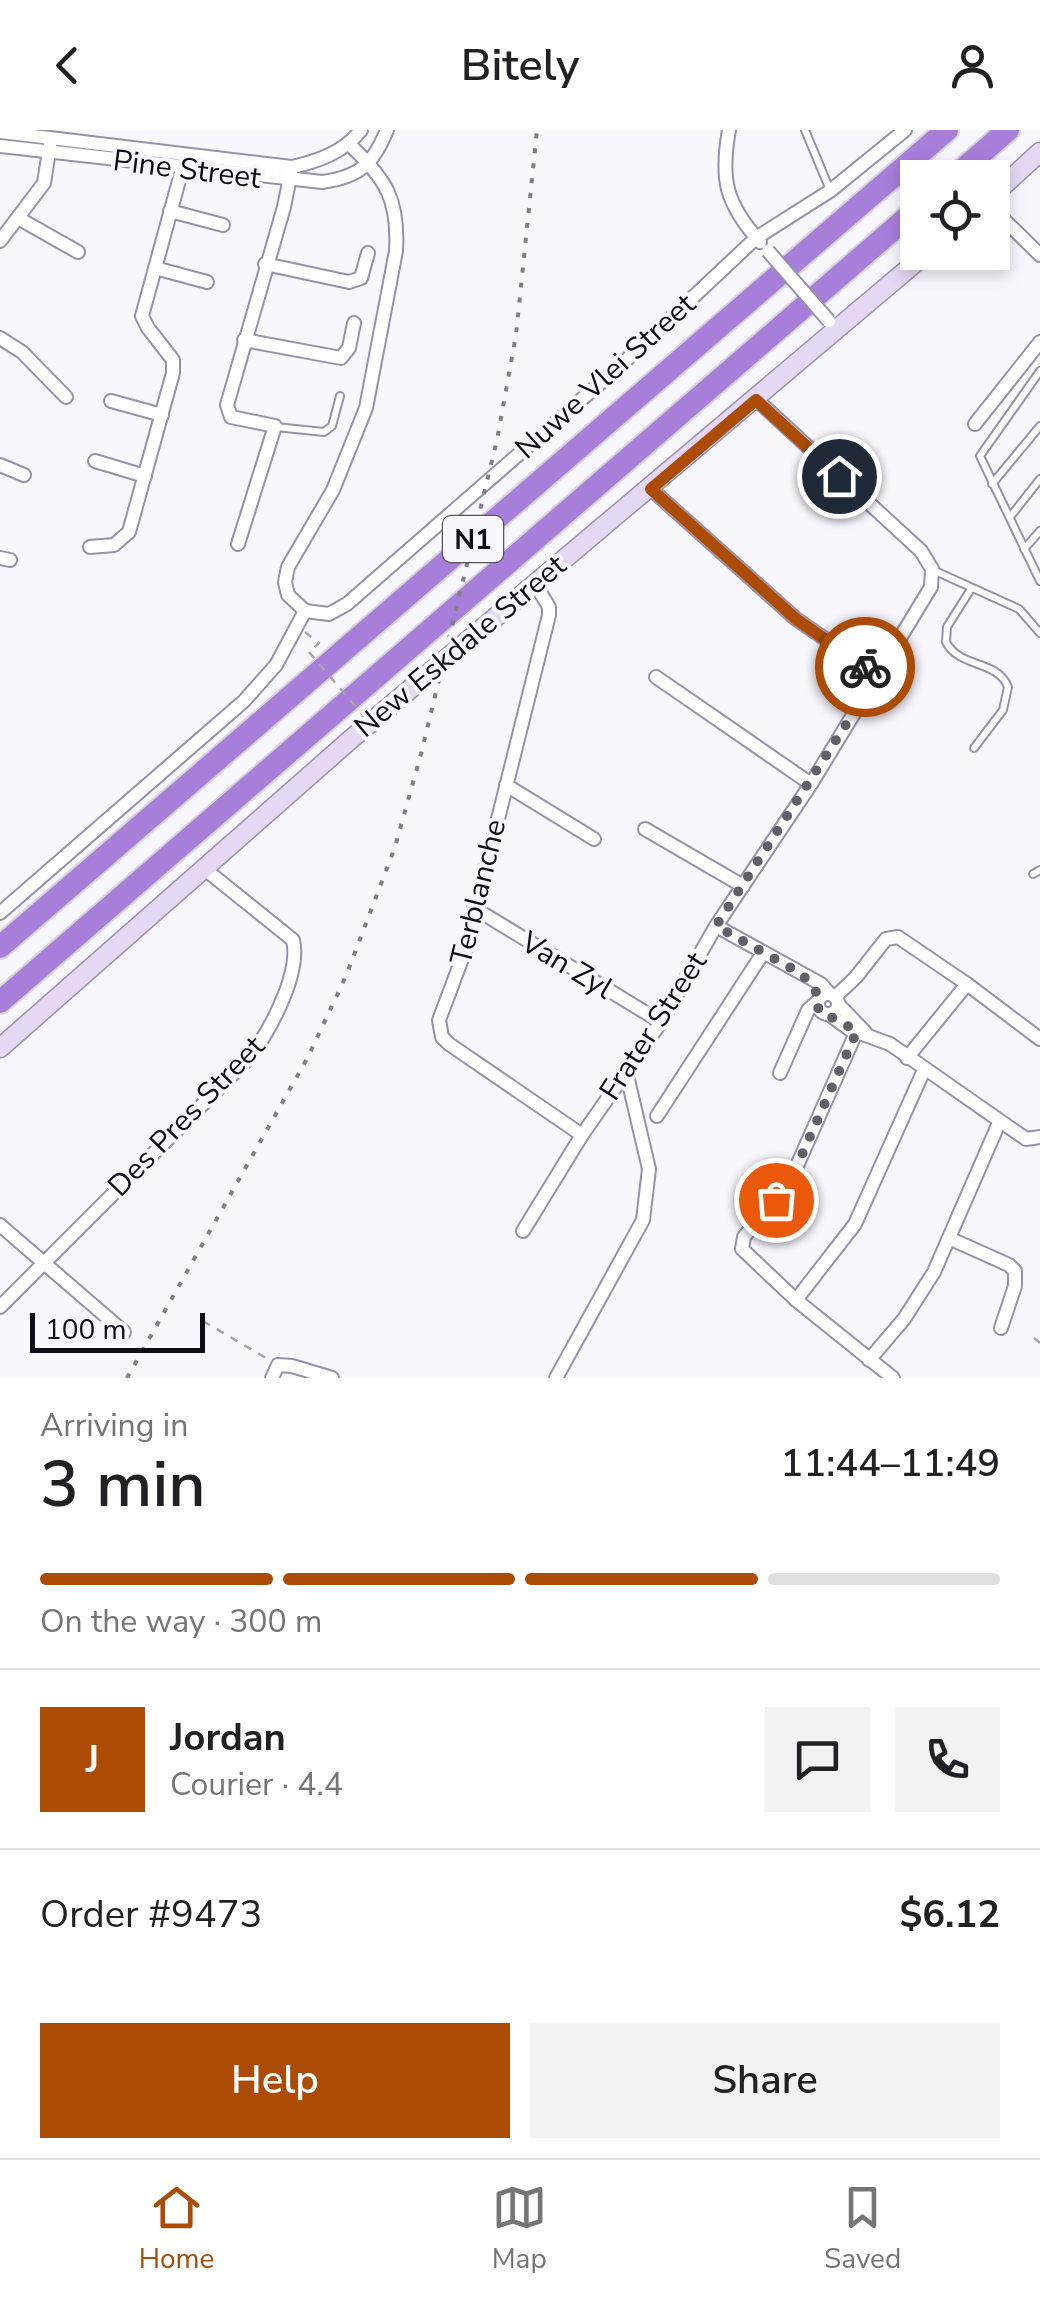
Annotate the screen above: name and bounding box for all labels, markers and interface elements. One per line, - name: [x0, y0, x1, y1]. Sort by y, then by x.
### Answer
- text: Bitely: [461, 35, 579, 96]
- icon: back: [40, 38, 95, 93]
- icon: person: [945, 38, 1000, 93]
- street label: Pine Street: [111, 140, 264, 199]
- map controls: [900, 160, 1010, 270]
- button: locate: [900, 160, 1010, 270]
- street label: Nuwe Vlei Street: [506, 284, 705, 468]
- pin: [797, 434, 882, 519]
- icon: home: [812, 449, 867, 504]
- road number: N1: [443, 516, 503, 562]
- street label: New Eskdale Street: [346, 545, 575, 747]
- courier: [815, 617, 915, 717]
- icon: bike: [838, 640, 893, 695]
- street label: Terblanche: [441, 815, 516, 969]
- street label: Van Zyl: [512, 921, 621, 1009]
- street label: Frater Street: [590, 944, 717, 1108]
- street label: Des Pres Street: [99, 1026, 274, 1206]
- pin: [734, 1158, 819, 1243]
- icon: bag: [749, 1173, 804, 1228]
- scale bar: [30, 1308, 205, 1352]
- text: 100 m: [45, 1311, 127, 1349]
- text: Arriving in: [40, 1404, 188, 1447]
- text: 11:44–11:49: [781, 1438, 1000, 1489]
- text: 3 min: [40, 1440, 206, 1529]
- text: On the way · 300 m: [40, 1600, 322, 1643]
- button: chat: [765, 1707, 870, 1812]
- button: phone: [895, 1707, 1000, 1812]
- text: Jordan: [170, 1712, 286, 1763]
- text: J: [86, 1734, 99, 1785]
- text: Courier · 4.4: [170, 1763, 343, 1806]
- text: Order #9473: [40, 1889, 262, 1940]
- text: $6.12: [899, 1889, 1000, 1940]
- button: Help: [40, 2023, 510, 2138]
- button: Share: [530, 2023, 1000, 2138]
- tab: Home: [139, 2180, 214, 2278]
- tab: Map: [492, 2180, 547, 2278]
- tab: Saved: [824, 2180, 901, 2278]

